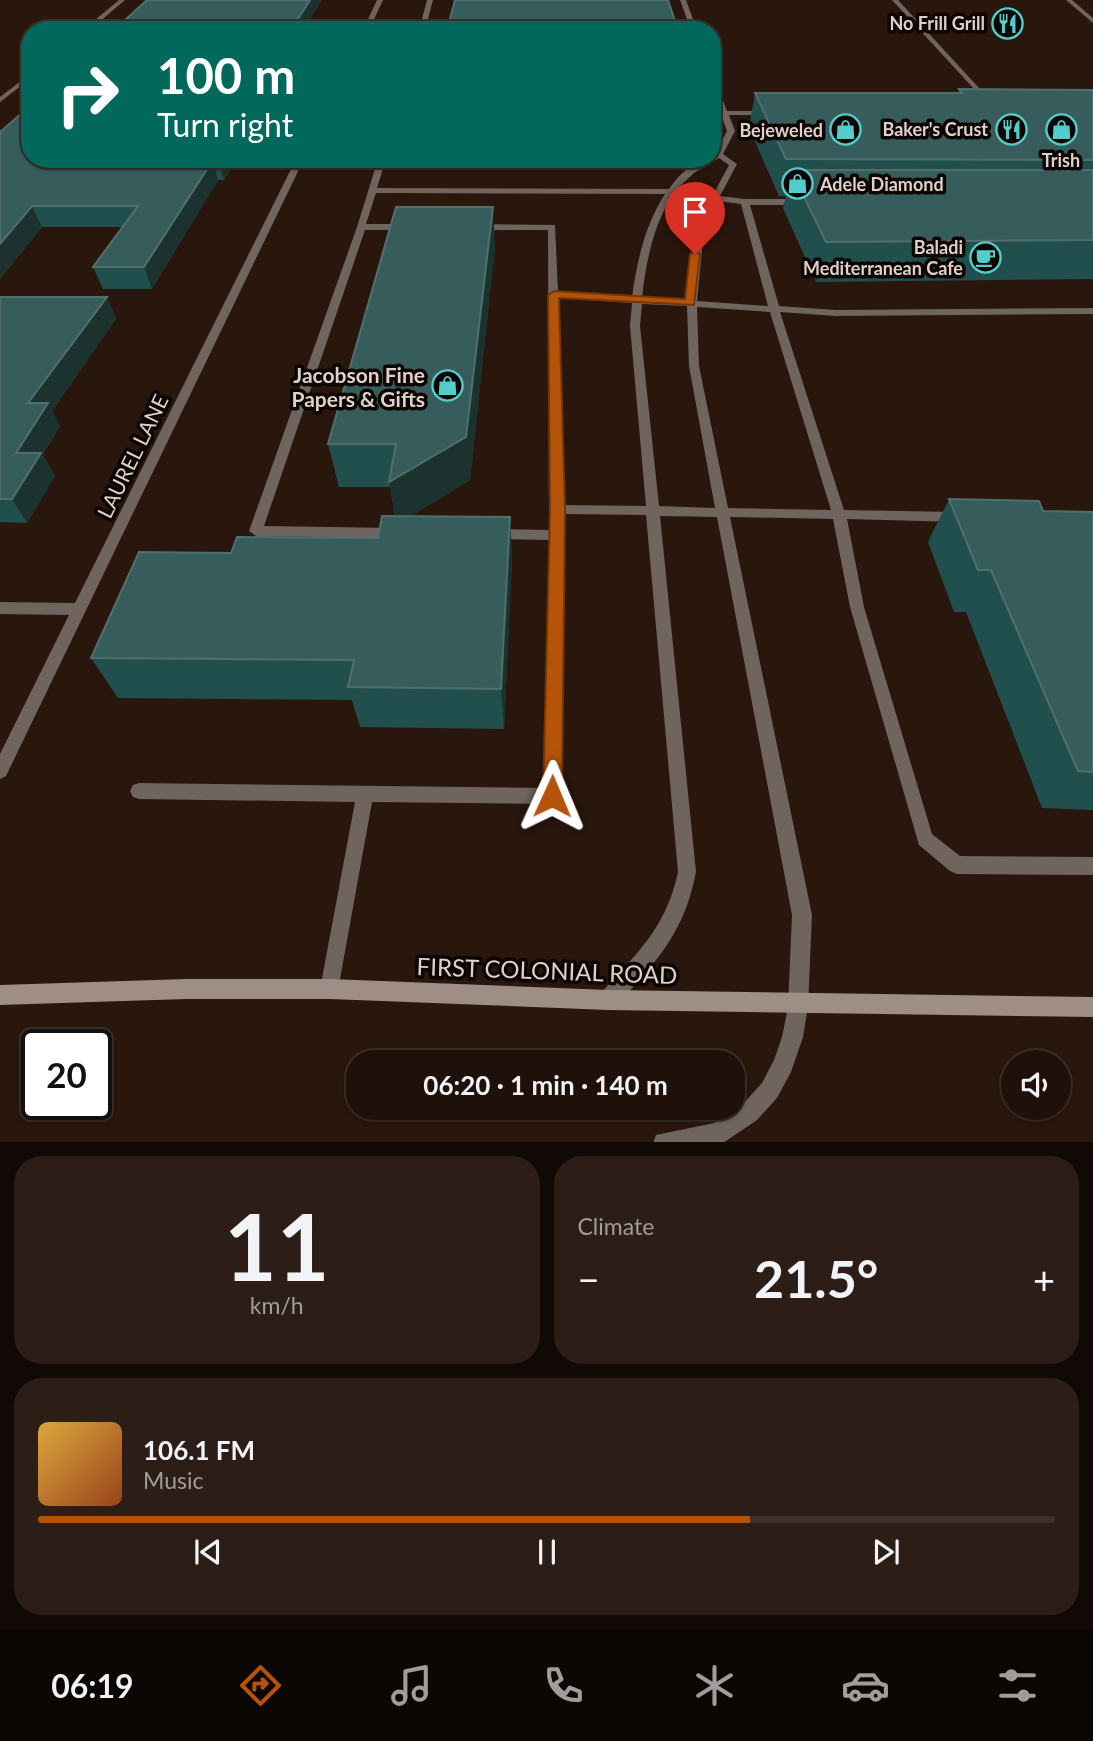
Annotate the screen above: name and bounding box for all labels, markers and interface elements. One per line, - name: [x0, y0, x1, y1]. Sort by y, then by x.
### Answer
- restaurant icon: No Frill Grill: [991, 6, 1025, 40]
- place label: No Frill Grill: [889, 12, 985, 34]
- text: 100 m: [157, 46, 295, 104]
- icon: right: [42, 49, 133, 140]
- text: Turn right: [157, 105, 293, 144]
- restaurant icon: Baker's Crust: [994, 112, 1028, 146]
- shop icon: Trish: [1044, 112, 1078, 146]
- shop icon: Bejeweled: [829, 113, 863, 147]
- place label: Baker's Crust: [882, 118, 988, 140]
- place label: Bejeweled: [739, 119, 823, 141]
- place label: Trish: [1042, 149, 1080, 171]
- shop icon: Adele Diamond: [780, 167, 814, 201]
- place label: Adele Diamond: [819, 173, 944, 195]
- pin: [665, 182, 725, 254]
- icon: arrive: [676, 193, 714, 231]
- place label: Baladi Mediterranean Cafe: [803, 236, 963, 279]
- cafe icon: Baladi Mediterranean Cafe: [969, 240, 1003, 274]
- place label: Jacobson Fine Papers & Gifts: [291, 362, 425, 411]
- shop icon: Jacobson Fine Papers & Gifts: [431, 369, 465, 403]
- street label: LAUREL LANE: [91, 390, 173, 522]
- position arrow: [515, 759, 589, 833]
- street label: FIRST COLONIAL ROAD: [416, 951, 678, 989]
- speed limit sign: 20: [21, 1029, 112, 1120]
- map controls: [1001, 1050, 1071, 1120]
- button: sound: [1001, 1050, 1071, 1120]
- text: 06:20 · 1 min · 140 m: [423, 1069, 668, 1101]
- text: 11: [224, 1191, 330, 1300]
- text: Climate: [578, 1212, 654, 1240]
- text: 21.5°: [754, 1247, 878, 1309]
- text: −: [578, 1256, 600, 1302]
- text: +: [1033, 1256, 1055, 1302]
- text: km/h: [250, 1291, 304, 1319]
- text: 106.1 FM: [143, 1434, 255, 1466]
- text: Music: [143, 1466, 203, 1494]
- icon: previous: [189, 1533, 227, 1571]
- icon: pause: [528, 1533, 566, 1571]
- icon: next: [867, 1533, 905, 1571]
- icon: directions: [236, 1661, 285, 1710]
- icon: music: [387, 1661, 436, 1710]
- icon: phone: [539, 1661, 588, 1710]
- icon: climate: [690, 1661, 739, 1710]
- icon: car: [841, 1661, 890, 1710]
- icon: filters: [993, 1661, 1042, 1710]
- text: 06:19: [51, 1666, 134, 1705]

